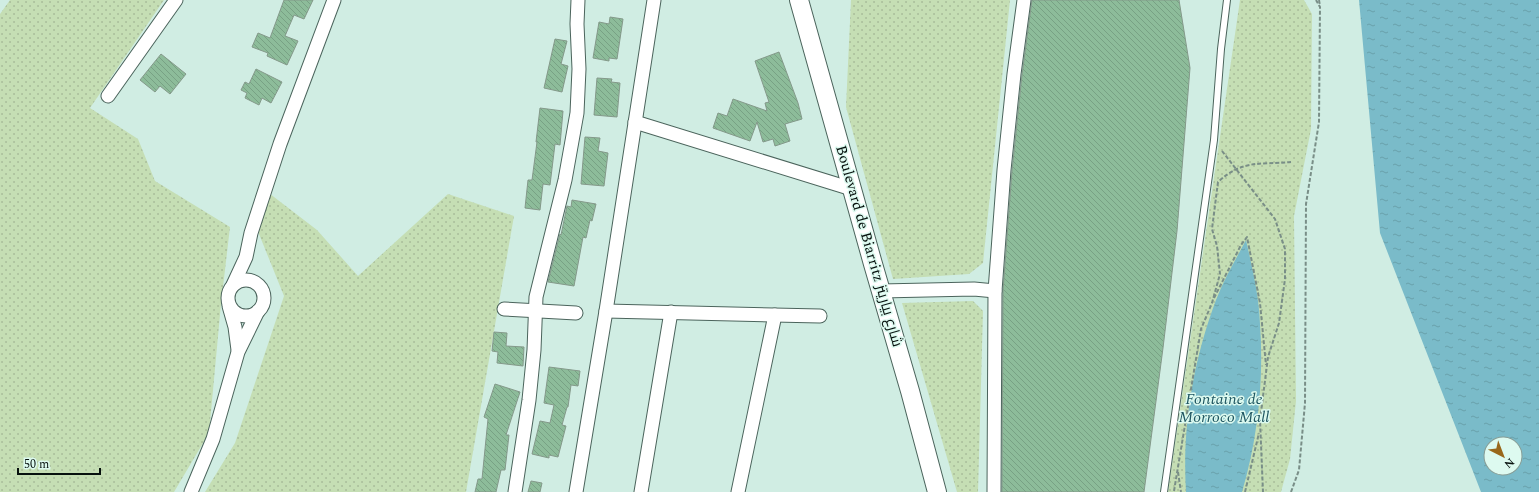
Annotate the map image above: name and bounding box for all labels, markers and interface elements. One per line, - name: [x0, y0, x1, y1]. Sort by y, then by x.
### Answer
- street label: Boulevard de Biarritz شارع بياريتز: [829, 142, 909, 350]
- water label: Fontaine de Morroco Mall: [1179, 387, 1269, 429]
- north arrow: [1483, 436, 1523, 476]
- scale bar: [18, 450, 100, 476]
- text: N: [1500, 454, 1518, 472]
- text: 50 m: [24, 455, 49, 474]

